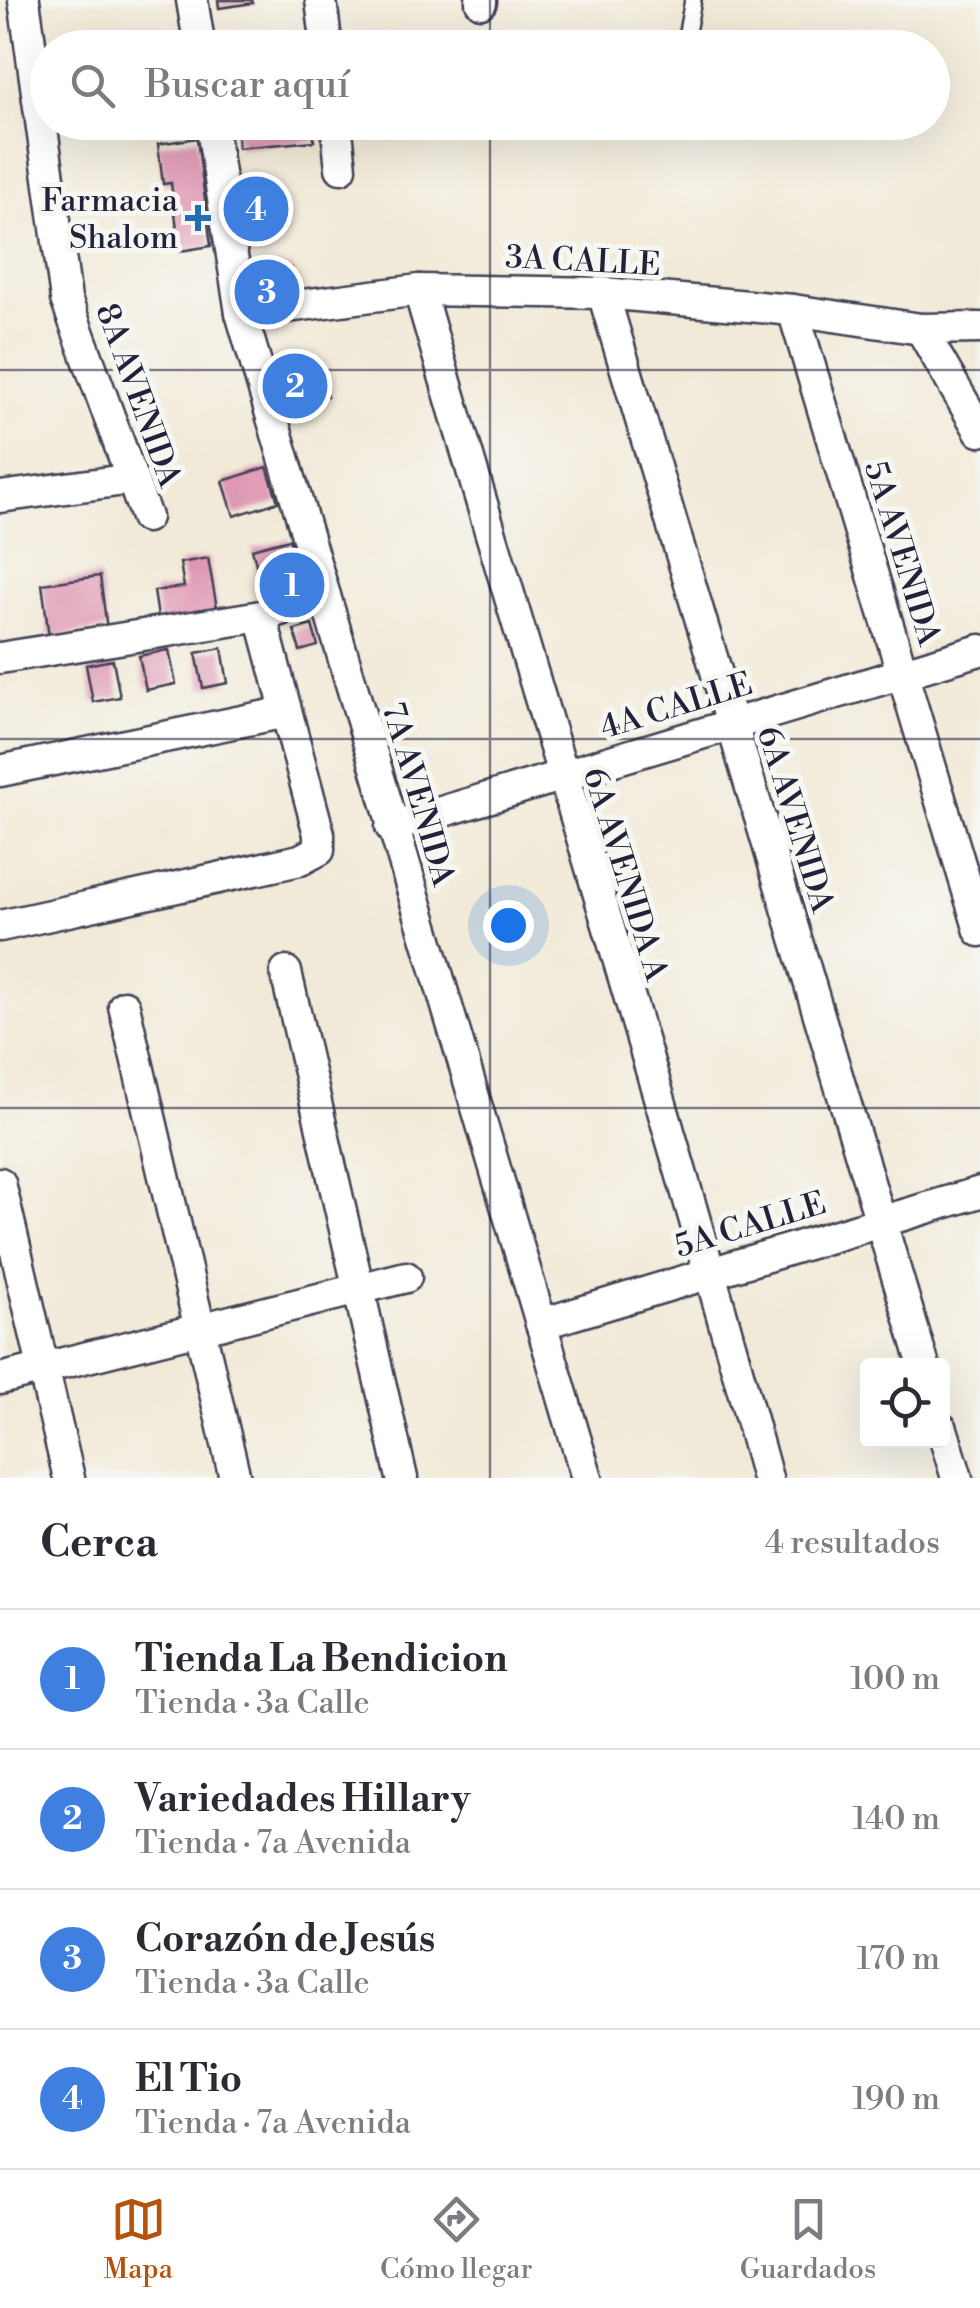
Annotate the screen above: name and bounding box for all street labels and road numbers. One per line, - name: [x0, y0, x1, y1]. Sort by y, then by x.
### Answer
- street label: 3A CALLE: [504, 237, 662, 285]
- street label: 8A AVENIDA: [86, 298, 190, 494]
- street label: 5A AVENIDA: [855, 456, 949, 651]
- street label: 4A CALLE: [595, 664, 757, 748]
- street label: 7A AVENIDA: [373, 698, 464, 892]
- street label: 6A AVENIDA: [748, 721, 843, 918]
- street label: 6A AVENIDA A: [574, 763, 677, 987]
- street label: 5A CALLE: [670, 1183, 830, 1267]

